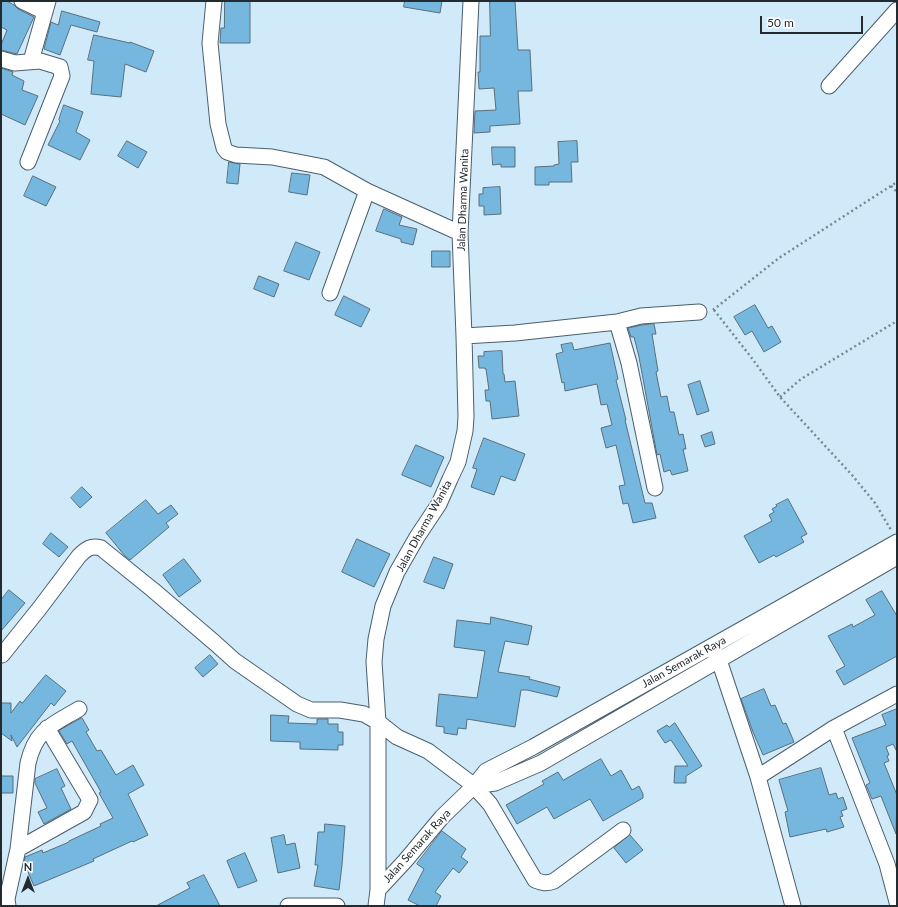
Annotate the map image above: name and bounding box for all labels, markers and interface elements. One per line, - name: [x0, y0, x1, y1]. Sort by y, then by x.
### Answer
- scale bar: [762, 8, 865, 34]
- text: 50 m: [767, 15, 794, 30]
- street label: Jalan Dharma Wanita: [455, 149, 471, 251]
- street label: Jalan Dharma Wanita: [393, 478, 455, 574]
- street label: Jalan Semarak Raya: [640, 633, 728, 691]
- street label: Jalan Semarak Raya: [381, 807, 453, 885]
- north arrow: [8, 859, 48, 899]
- text: N: [24, 860, 32, 873]

